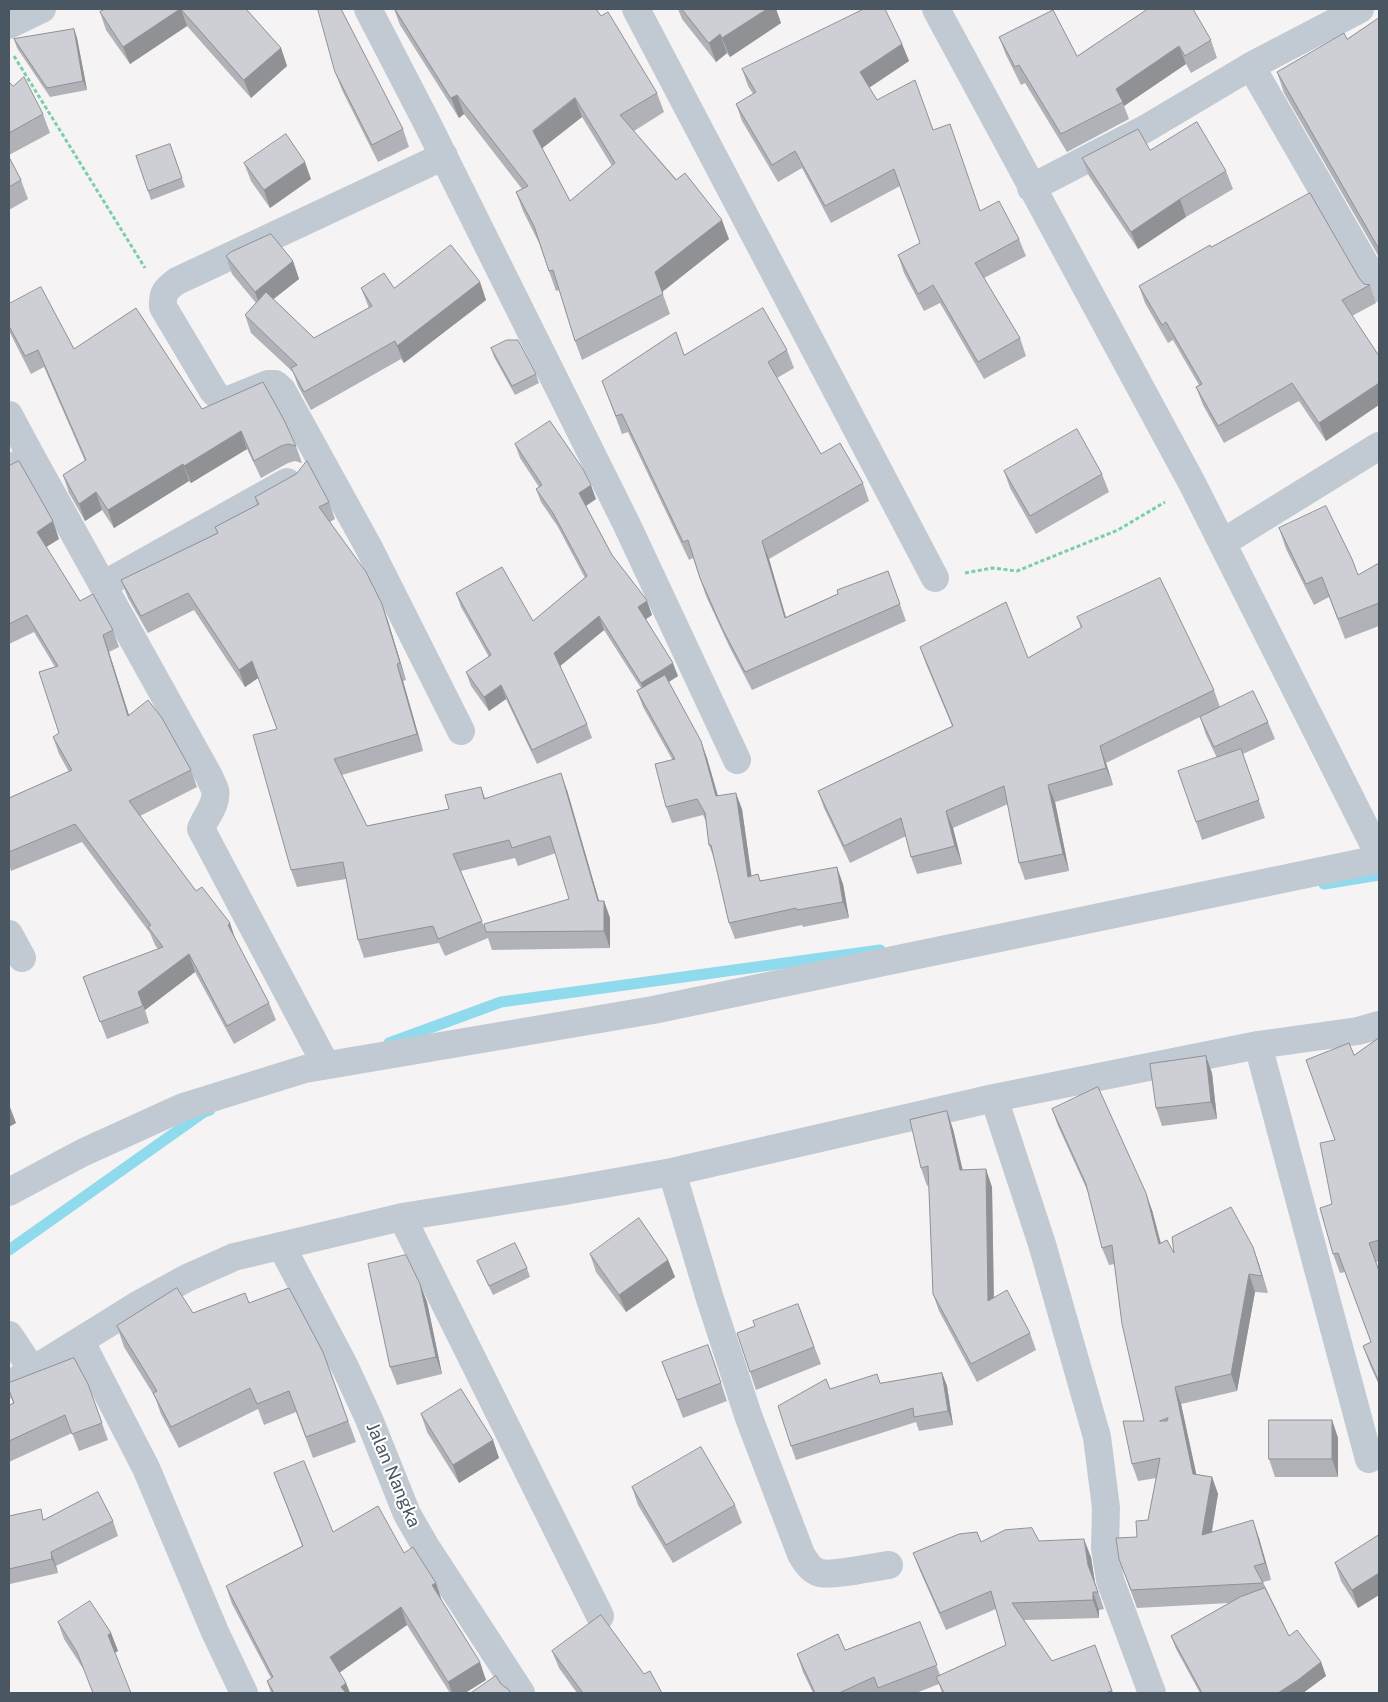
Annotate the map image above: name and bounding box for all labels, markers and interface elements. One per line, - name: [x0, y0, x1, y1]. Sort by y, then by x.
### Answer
- street label: Jalan Nangka: [361, 1419, 425, 1531]

